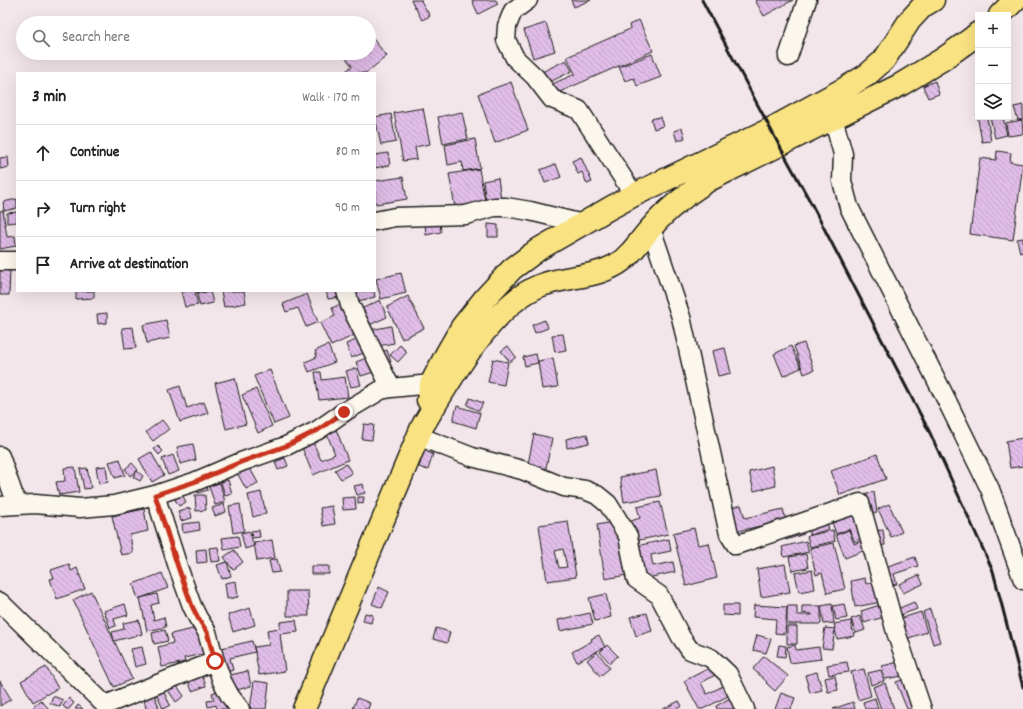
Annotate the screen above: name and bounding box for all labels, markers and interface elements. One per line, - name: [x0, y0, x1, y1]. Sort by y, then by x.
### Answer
- map controls: [975, 12, 1011, 120]
- button: +: [975, 12, 1011, 48]
- search box: [16, 16, 376, 60]
- icon: search: [30, 27, 52, 49]
- text: Search here: [62, 27, 130, 49]
- button: −: [975, 48, 1011, 84]
- button: layers: [975, 84, 1011, 120]
- text: 3 min: [32, 86, 66, 110]
- text: Walk · 170 m: [302, 89, 360, 108]
- icon: ahead: [32, 142, 54, 164]
- text: Continue: [70, 142, 119, 164]
- text: 80 m: [336, 143, 360, 162]
- icon: right: [32, 198, 54, 220]
- text: Turn right: [70, 198, 126, 220]
- text: 90 m: [335, 199, 360, 218]
- icon: arrive: [32, 254, 54, 276]
- text: Arrive at destination: [70, 254, 188, 276]
- route end: [335, 403, 353, 421]
- route start: [206, 652, 224, 670]

